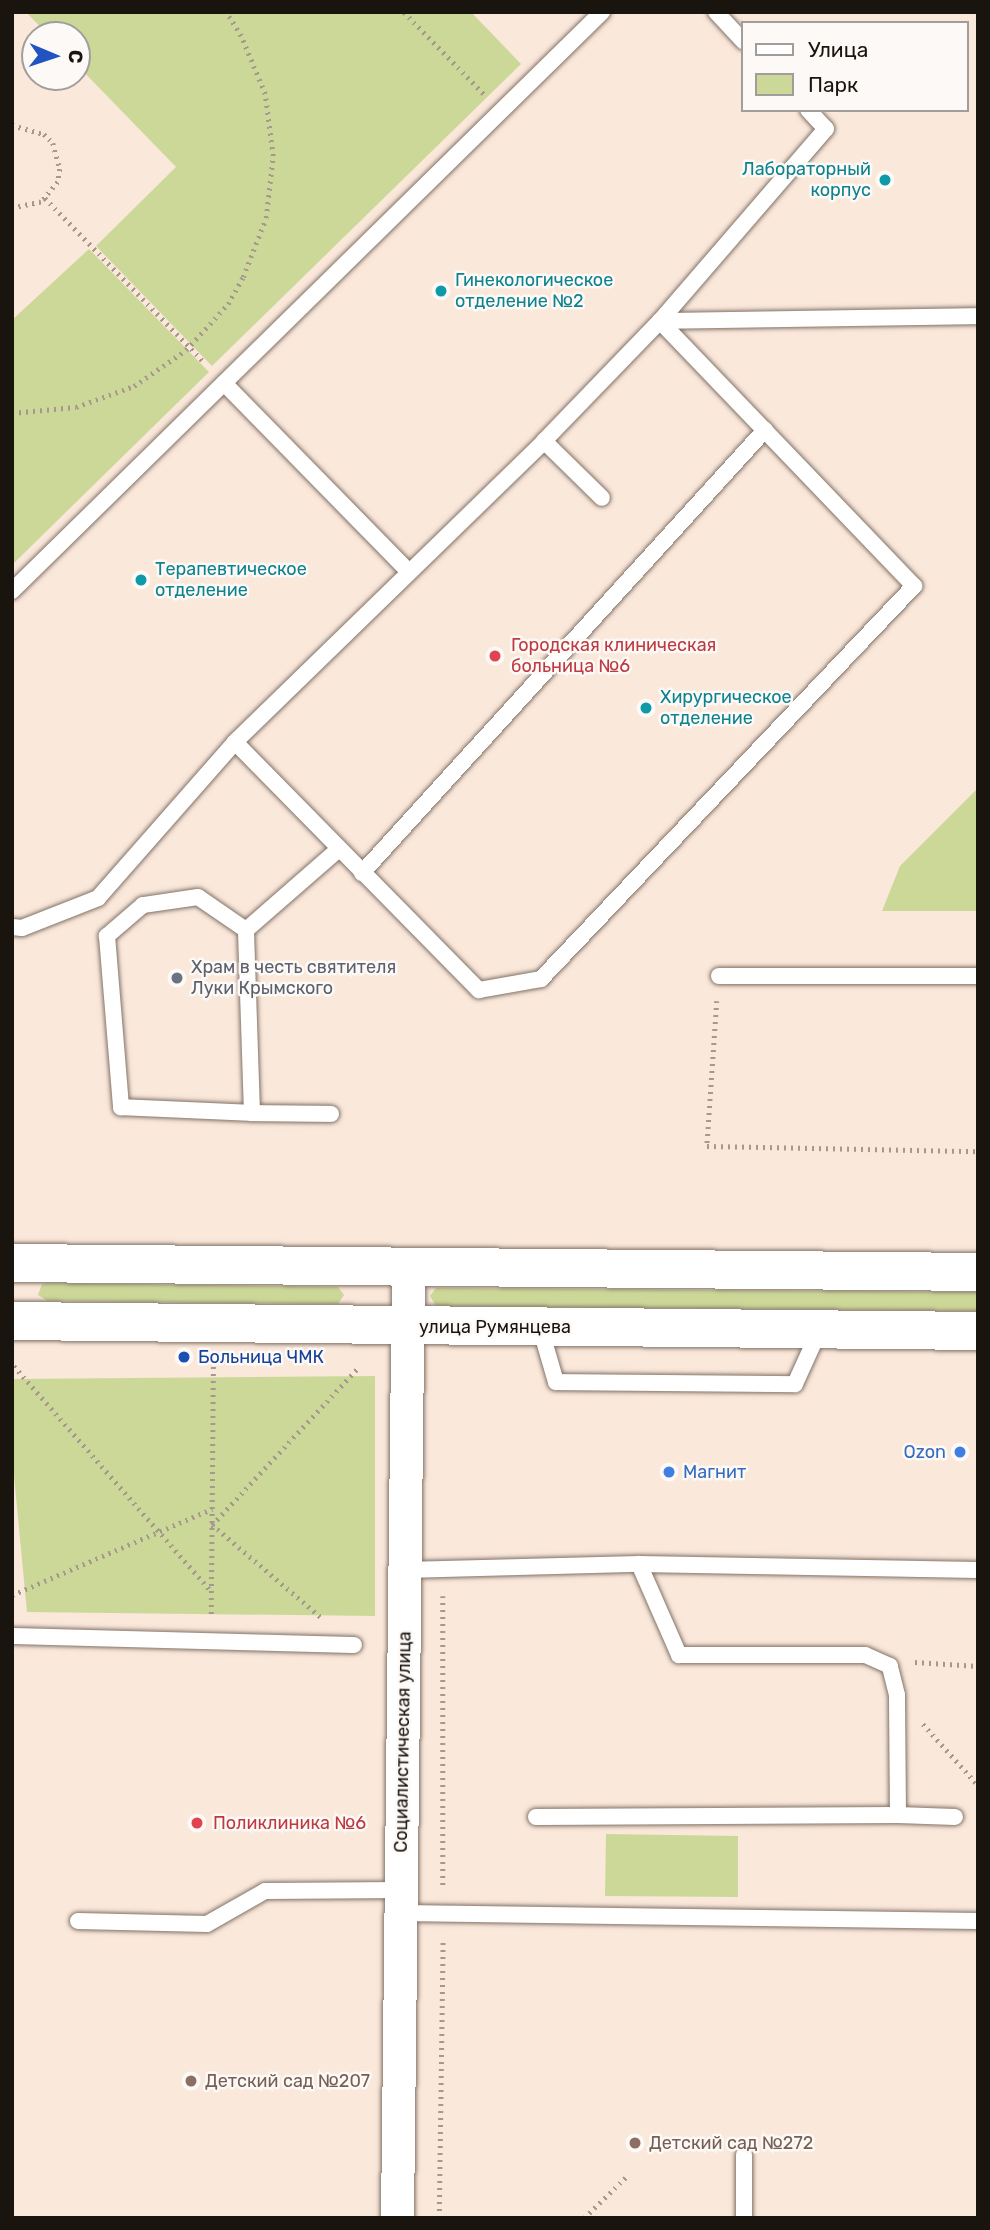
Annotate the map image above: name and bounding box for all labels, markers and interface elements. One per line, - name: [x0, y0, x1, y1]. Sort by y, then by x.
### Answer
- north arrow: [21, 21, 91, 91]
- legend: [741, 21, 969, 112]
- text: Улица: [808, 37, 868, 62]
- text: С: [64, 50, 87, 64]
- text: Парк: [808, 72, 858, 97]
- place label: Лабораторный корпус: [742, 159, 871, 202]
- marker: Лабораторный корпус: [877, 172, 893, 188]
- place label: Гинекологическое отделение №2: [455, 270, 613, 312]
- marker: Гинекологическое отделение №2: [433, 283, 449, 299]
- place label: Терапевтическое отделение: [155, 559, 307, 602]
- marker: Терапевтическое отделение: [133, 572, 149, 588]
- place label: Городская клиническая больница №6: [511, 635, 716, 678]
- marker: Городская клиническая больница №6: [485, 646, 505, 666]
- place label: Хирургическое отделение: [660, 687, 792, 730]
- marker: Хирургическое отделение: [638, 700, 654, 716]
- place label: Храм в честь святителя Луки Крымского: [191, 957, 396, 1000]
- marker: Храм в честь святителя Луки Крымского: [169, 970, 185, 986]
- street label: улица Румянцева: [419, 1316, 571, 1338]
- place label: Больница ЧМК: [198, 1346, 324, 1368]
- marker: Больница ЧМК: [176, 1349, 192, 1365]
- place label: Ozon: [904, 1441, 946, 1463]
- marker: Ozon: [952, 1444, 968, 1460]
- place label: Магнит: [683, 1461, 746, 1483]
- marker: Магнит: [661, 1464, 677, 1480]
- street label: Социалистическая улица: [390, 1631, 416, 1853]
- place label: Поликлиника №6: [213, 1812, 366, 1834]
- marker: Поликлиника №6: [187, 1813, 207, 1833]
- place label: Детский сад №207: [205, 2070, 370, 2092]
- marker: Детский сад №207: [183, 2073, 199, 2089]
- place label: Детский сад №272: [649, 2132, 813, 2154]
- marker: Детский сад №272: [627, 2135, 643, 2151]

